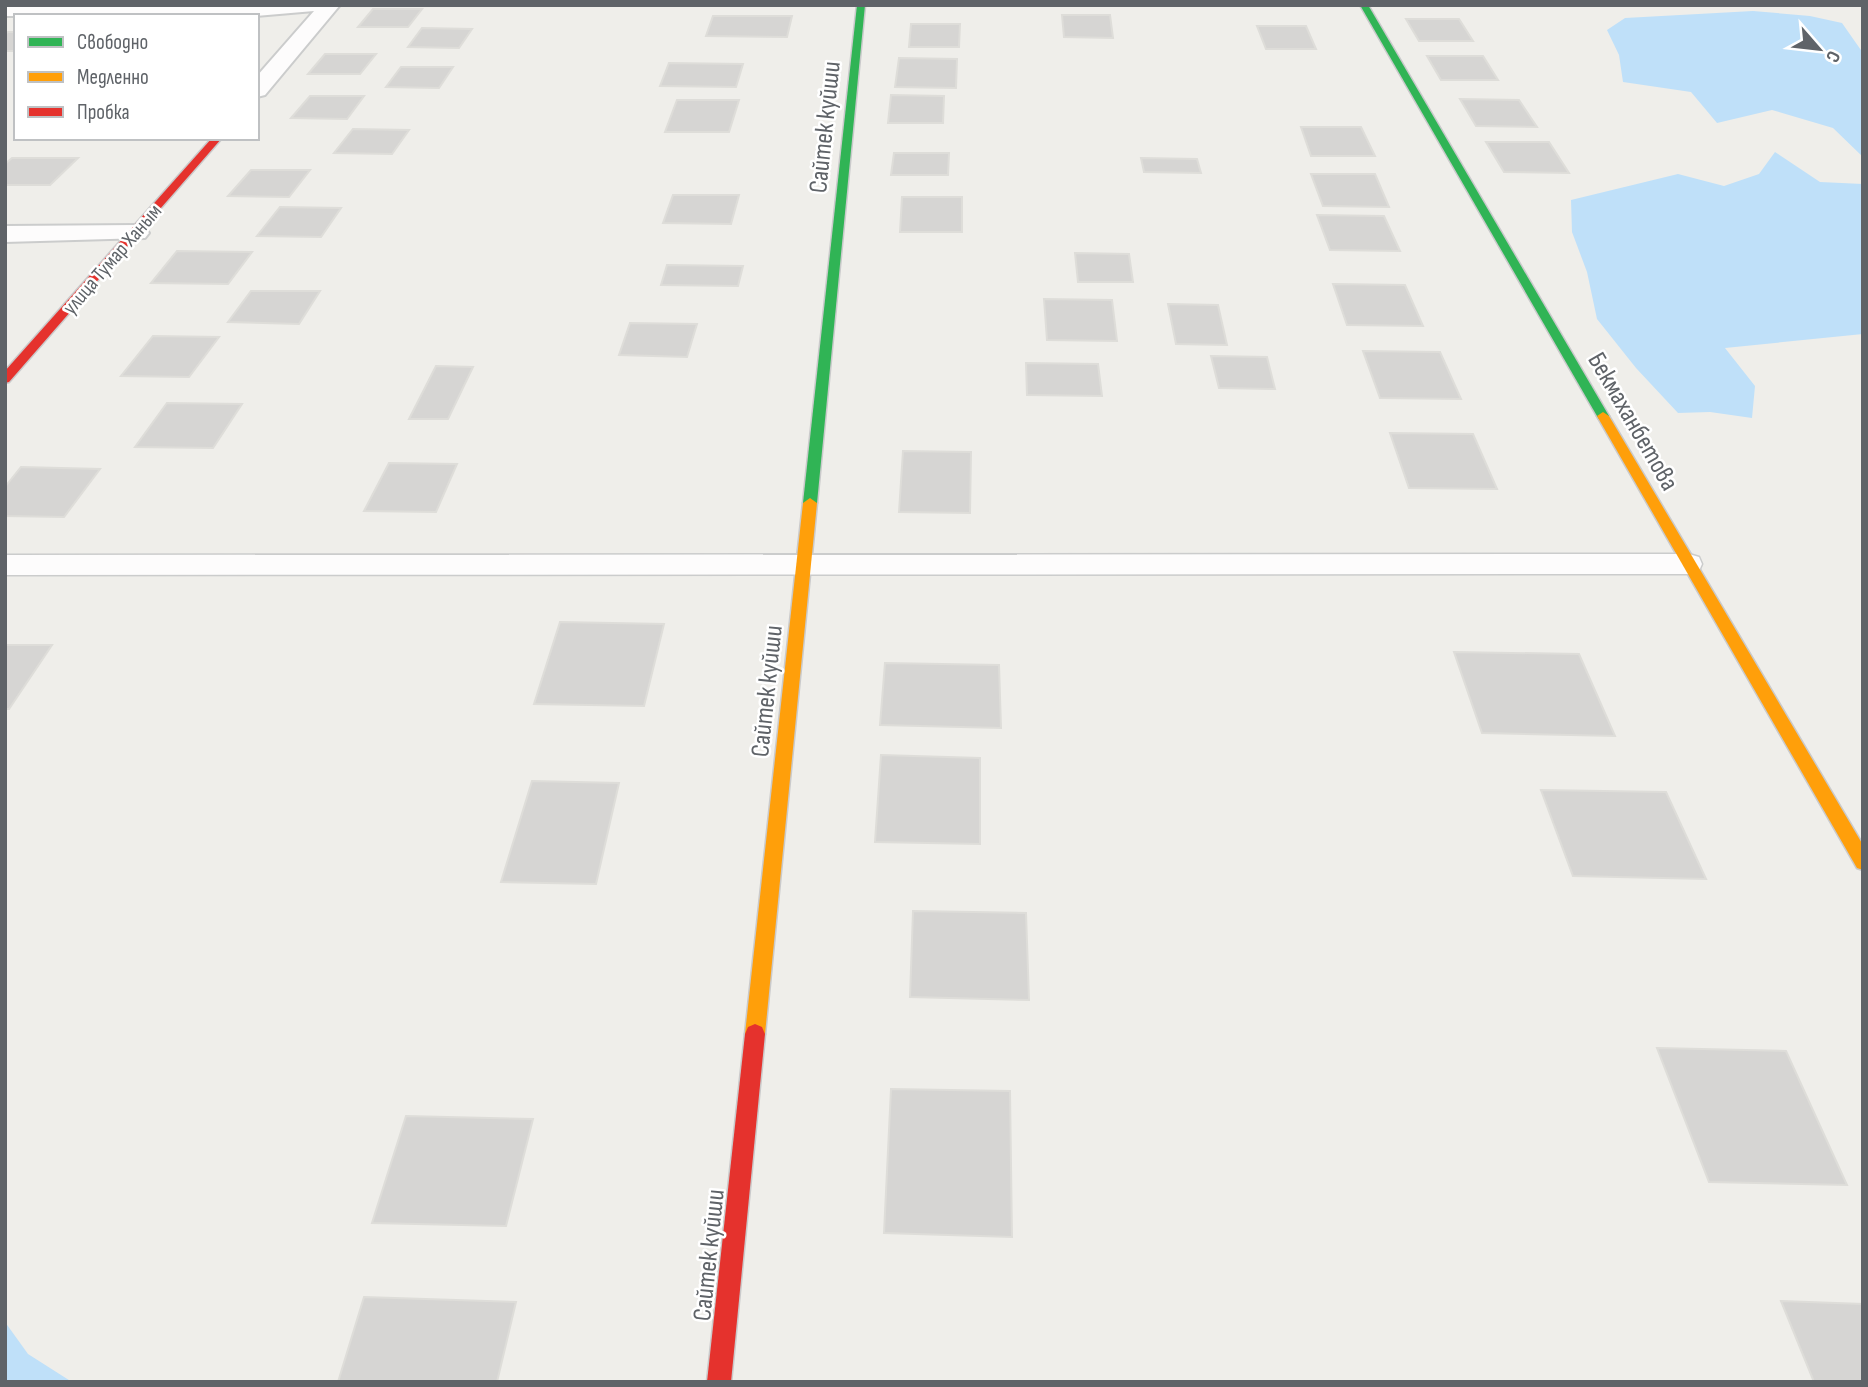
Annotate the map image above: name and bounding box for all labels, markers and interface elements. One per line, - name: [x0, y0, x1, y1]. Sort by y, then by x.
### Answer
- legend: [14, 14, 259, 140]
- north arrow: [1784, 14, 1854, 84]
- text: Свободно: [77, 30, 148, 55]
- text: С: [1820, 47, 1845, 66]
- street label: Сайтек куйши: [803, 60, 848, 195]
- text: Медленно: [77, 65, 149, 90]
- text: Пробка: [77, 100, 130, 125]
- street label: улица Тумар Ханым: [58, 199, 167, 320]
- street label: Бекмаханбетова: [1581, 347, 1685, 496]
- street label: Сайтек куйши: [745, 624, 790, 759]
- street label: Сайтек куйши: [687, 1188, 732, 1323]

